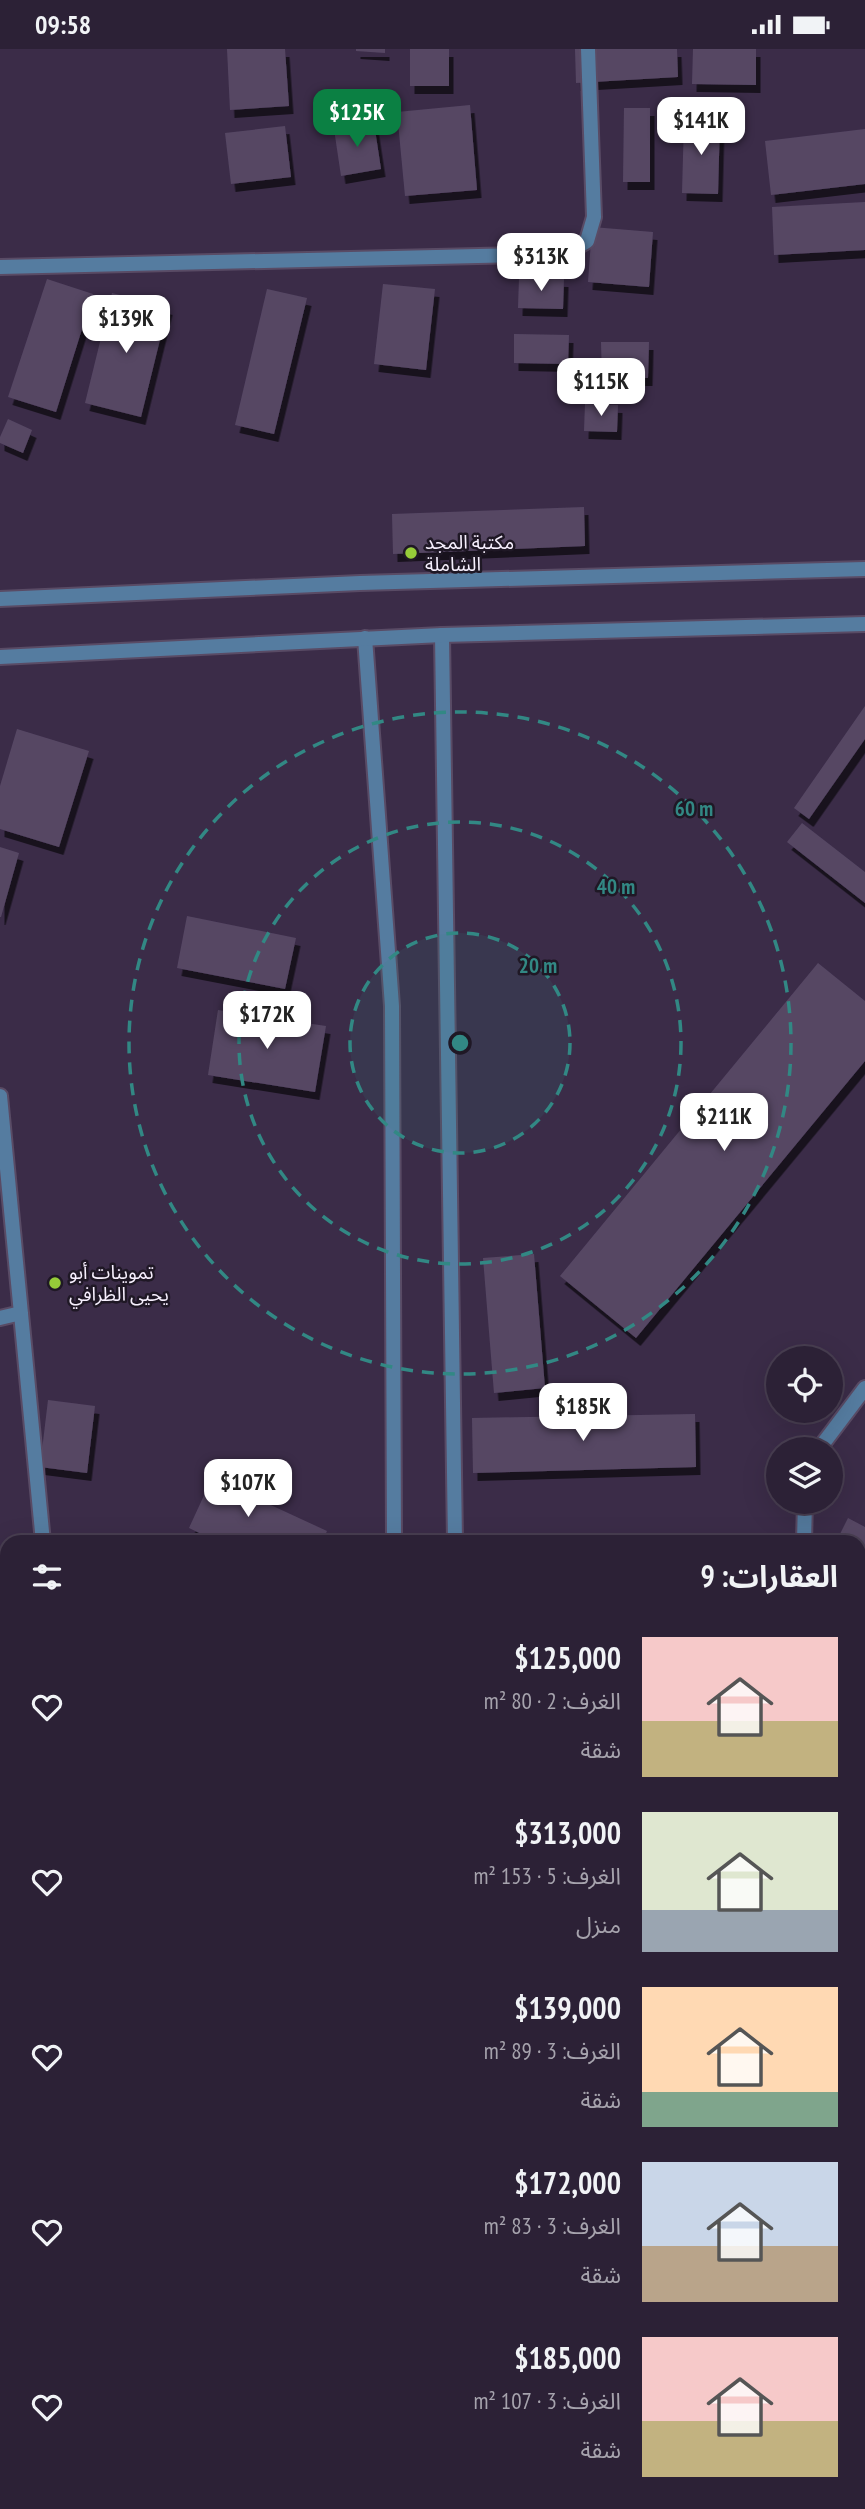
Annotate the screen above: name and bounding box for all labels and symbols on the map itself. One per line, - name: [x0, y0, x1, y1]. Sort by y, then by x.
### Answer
- pin: $125K: [308, 90, 406, 149]
- pin: $141K: [652, 97, 750, 157]
- pin: $313K: [492, 233, 590, 293]
- pin: $139K: [77, 295, 175, 355]
- pin: $115K: [552, 359, 650, 418]
- place label: مكتبة المجد الشاملة: [425, 530, 514, 576]
- marker: مكتبة المجد الشاملة: [403, 545, 419, 561]
- text: 60 m: [675, 795, 713, 822]
- text: 40 m: [597, 873, 635, 900]
- text: 20 m: [519, 952, 557, 979]
- pin: $172K: [218, 991, 316, 1051]
- centre of rings: [448, 1031, 472, 1055]
- pin: $211K: [675, 1093, 773, 1153]
- place label: تموينات أبو يحيى الظرافي: [69, 1260, 169, 1309]
- marker: تموينات أبو يحيى الظرافي: [47, 1275, 63, 1291]
- pin: $185K: [534, 1383, 632, 1443]
- pin: $107K: [199, 1459, 297, 1519]

